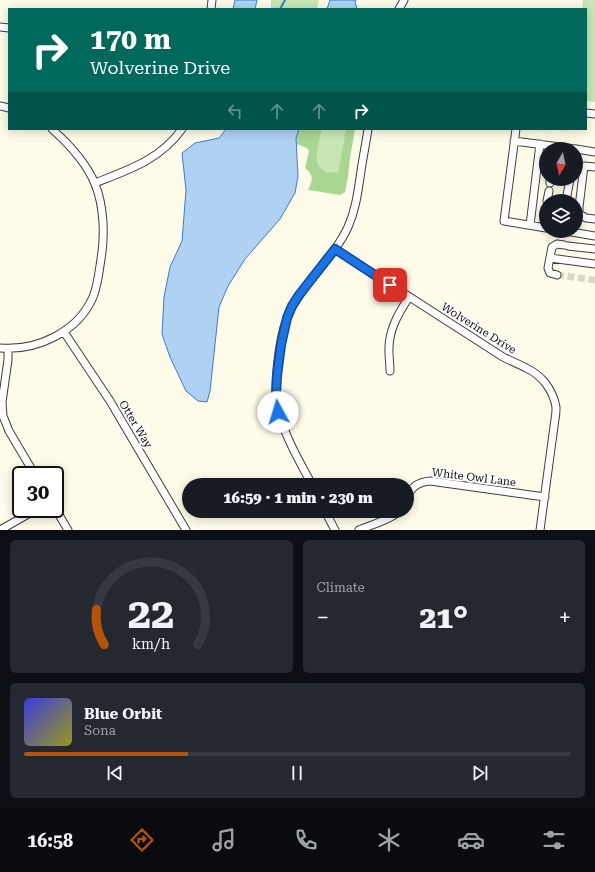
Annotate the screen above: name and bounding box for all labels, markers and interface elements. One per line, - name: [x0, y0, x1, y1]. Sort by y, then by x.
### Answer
- text: 170 m: [90, 23, 171, 56]
- icon: right: [24, 24, 76, 76]
- text: Wolverine Drive: [90, 57, 230, 78]
- icon: left: [224, 100, 246, 122]
- icon: ahead: [266, 100, 288, 122]
- icon: ahead: [308, 100, 330, 122]
- icon: right: [350, 100, 372, 122]
- north arrow: [539, 142, 583, 186]
- map controls: [539, 142, 583, 238]
- button: layers: [539, 194, 583, 238]
- pin: [373, 268, 407, 302]
- icon: arrive: [379, 274, 401, 296]
- street label: Wolverine Drive: [439, 300, 519, 357]
- position arrow: [257, 391, 299, 433]
- street label: Otter Way: [116, 398, 155, 451]
- speed limit sign: 30: [12, 466, 64, 518]
- street label: White Owl Lane: [431, 466, 517, 489]
- text: 16:59 · 1 min · 230 m: [223, 489, 373, 507]
- text: Climate: [317, 580, 365, 595]
- text: 22: [128, 588, 175, 637]
- text: 21°: [419, 600, 468, 635]
- text: −: [317, 605, 329, 630]
- text: +: [559, 605, 571, 630]
- text: km/h: [132, 635, 170, 651]
- text: Blue Orbit: [84, 705, 162, 723]
- text: Sona: [84, 723, 116, 738]
- icon: previous: [104, 762, 126, 784]
- icon: pause: [286, 762, 308, 784]
- icon: next: [469, 762, 491, 784]
- icon: directions: [128, 826, 156, 854]
- icon: music: [210, 826, 238, 854]
- icon: phone: [292, 826, 320, 854]
- icon: climate: [375, 826, 403, 854]
- icon: car: [457, 826, 485, 854]
- icon: filters: [540, 826, 568, 854]
- text: 16:58: [27, 830, 73, 851]

